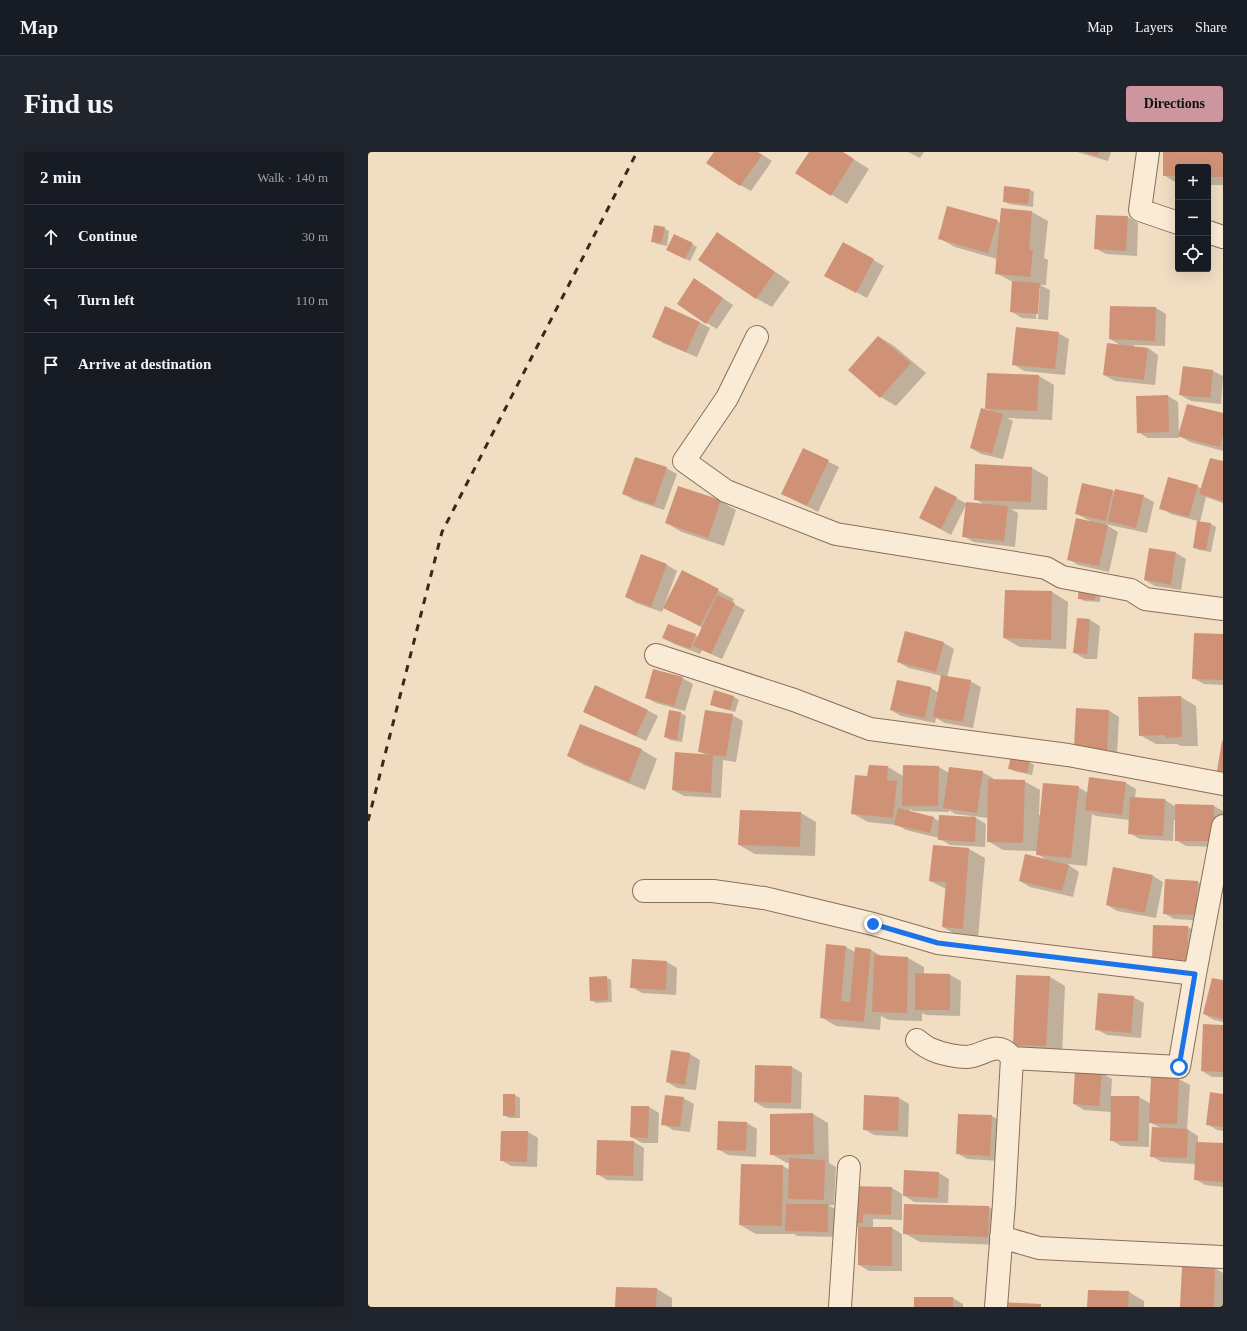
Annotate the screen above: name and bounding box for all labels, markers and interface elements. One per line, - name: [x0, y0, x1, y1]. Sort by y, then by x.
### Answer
- text: Map: [20, 17, 58, 38]
- text: Map: [1087, 20, 1113, 35]
- text: Layers: [1135, 20, 1173, 35]
- text: Share: [1195, 20, 1227, 35]
- button: Directions: [1126, 86, 1223, 122]
- text: Find us: [24, 88, 114, 119]
- map controls: [1175, 164, 1211, 272]
- button: +: [1175, 164, 1211, 200]
- text: 2 min: [40, 168, 81, 187]
- text: Walk · 140 m: [257, 170, 328, 185]
- button: −: [1175, 200, 1211, 236]
- icon: ahead: [40, 226, 62, 248]
- text: Continue: [78, 228, 137, 244]
- text: 30 m: [302, 229, 328, 244]
- button: locate: [1175, 236, 1211, 272]
- icon: left: [40, 290, 62, 312]
- text: Turn left: [78, 292, 135, 308]
- text: 110 m: [296, 293, 328, 308]
- icon: arrive: [40, 354, 62, 376]
- text: Arrive at destination: [78, 356, 211, 372]
- route end: [864, 915, 882, 933]
- route start: [1170, 1058, 1188, 1076]

